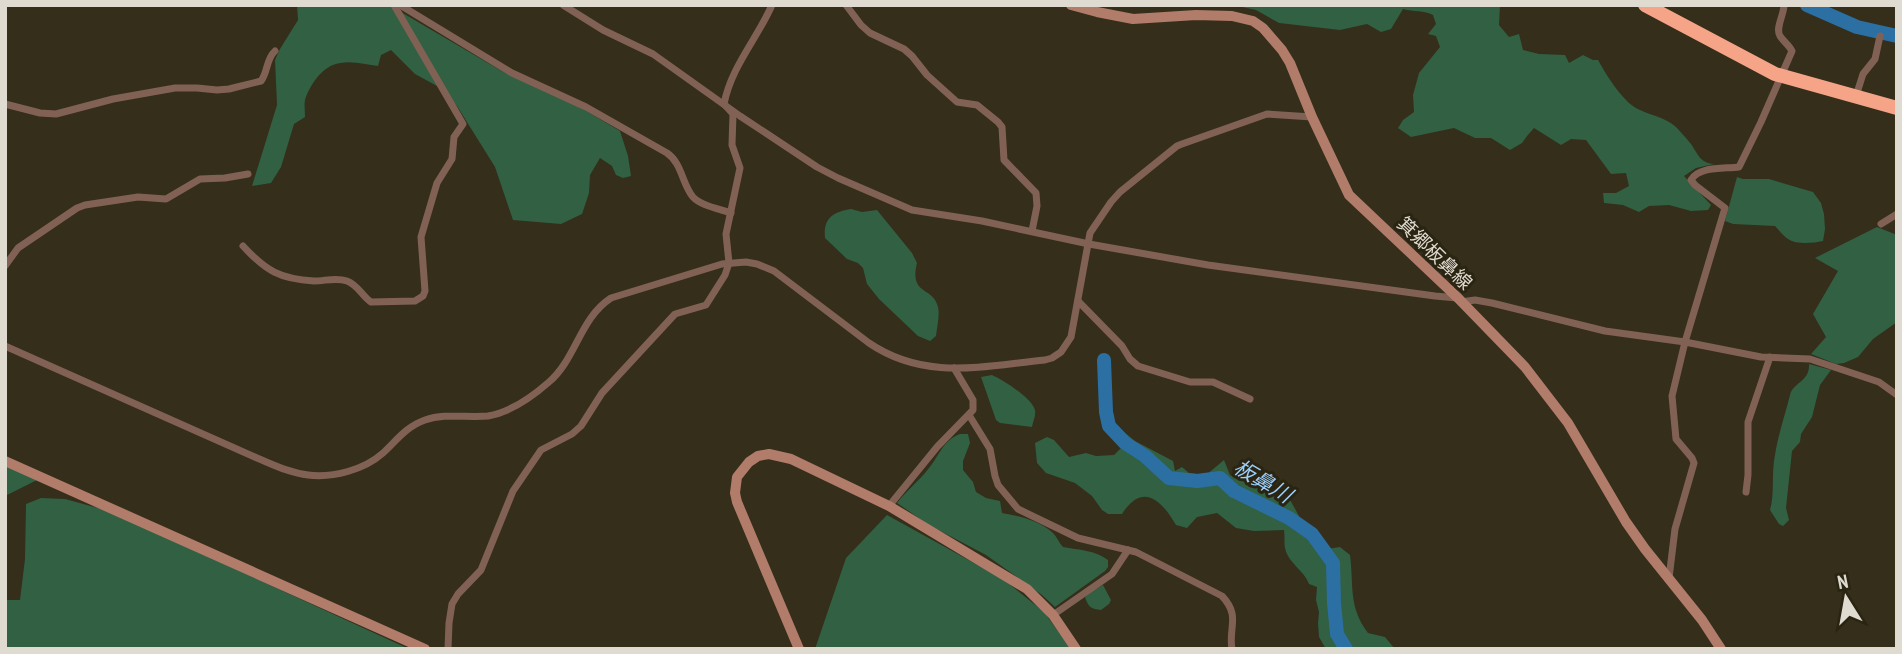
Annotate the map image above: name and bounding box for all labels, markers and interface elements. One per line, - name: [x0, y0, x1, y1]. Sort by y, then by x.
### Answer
- street label: 箕郷板鼻線: [1392, 211, 1478, 295]
- water label: 板鼻川: [1229, 453, 1299, 510]
- north arrow: [1811, 563, 1881, 633]
- text: N: [1835, 569, 1850, 594]

